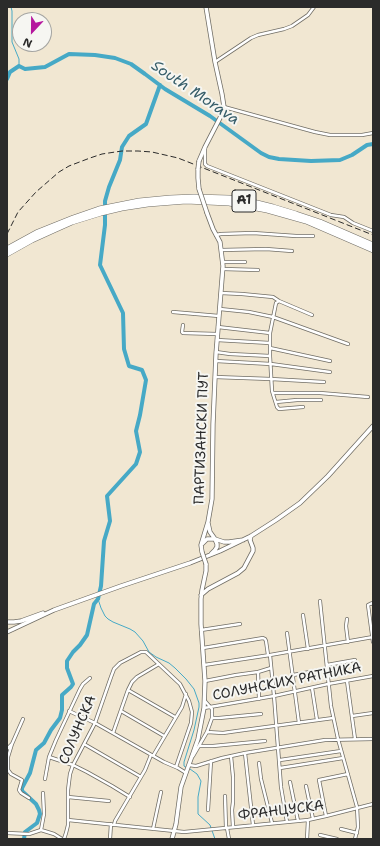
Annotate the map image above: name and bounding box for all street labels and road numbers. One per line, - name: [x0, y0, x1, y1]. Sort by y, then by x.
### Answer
- road number: A1: [232, 190, 256, 212]
- street label: ПАРТИЗАНСКИ ПУТ: [191, 371, 213, 505]
- street label: СОЛУНСКИХ РАТНИКА: [211, 659, 363, 705]
- street label: СОЛУНСКА: [56, 693, 100, 767]
- street label: ФРАНЦУСКА: [237, 797, 325, 825]

